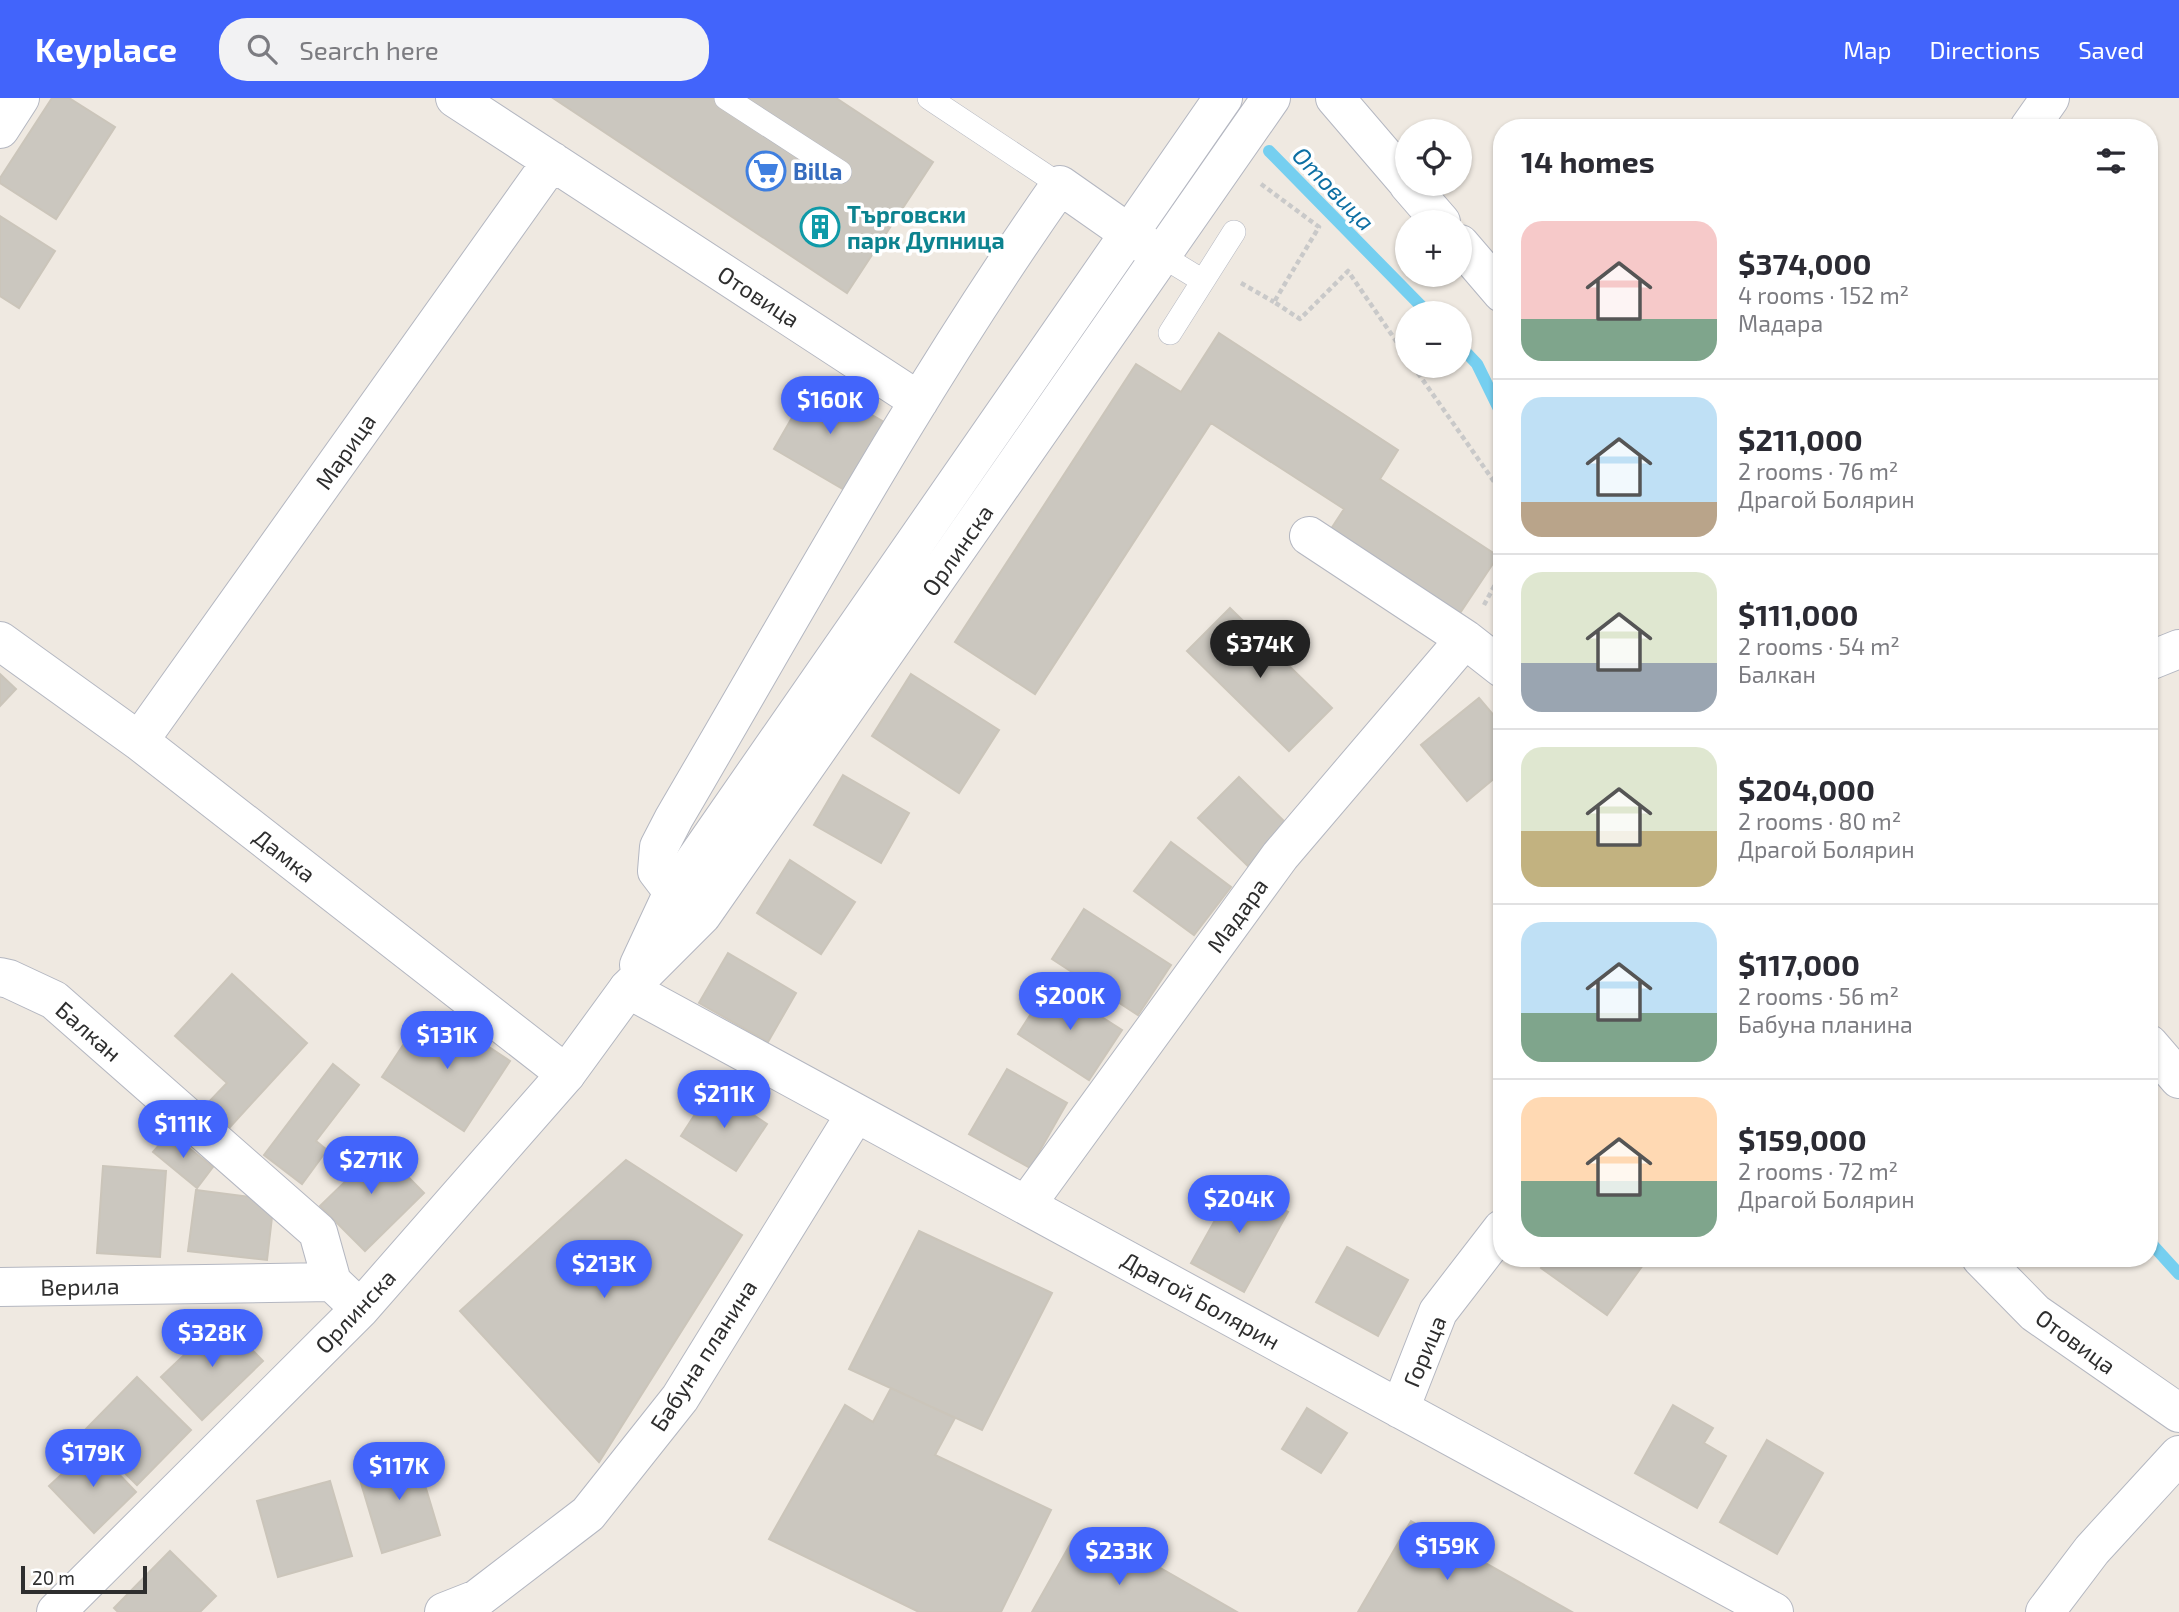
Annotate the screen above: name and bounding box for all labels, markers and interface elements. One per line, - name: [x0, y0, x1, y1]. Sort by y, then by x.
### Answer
- search box: [219, 18, 709, 81]
- text: Keyplace: [35, 29, 177, 69]
- icon: search: [243, 30, 281, 68]
- text: Search here: [299, 34, 439, 65]
- text: Map: [1843, 35, 1891, 64]
- text: Directions: [1929, 35, 2040, 64]
- text: Saved: [2078, 35, 2144, 64]
- map controls: [1395, 119, 1472, 378]
- button: locate: [1395, 119, 1472, 196]
- water label: Отовица: [1287, 140, 1381, 236]
- icon: filters: [2092, 142, 2130, 180]
- text: 14 homes: [1521, 143, 1655, 179]
- supermarket icon: Billa: [745, 150, 787, 192]
- place label: Billa: [793, 157, 842, 185]
- place label: Търговски парк Дупница: [847, 200, 1005, 254]
- building icon: Търговски парк Дупница: [799, 206, 841, 248]
- button: +: [1395, 210, 1472, 287]
- text: $374,000: [1738, 245, 1871, 281]
- icon: home: [1577, 249, 1661, 333]
- street label: Отовица: [713, 259, 805, 333]
- text: 4 rooms · 152 m²: [1738, 281, 1909, 309]
- button: −: [1395, 301, 1472, 378]
- text: Мадара: [1738, 309, 1823, 337]
- pin: $160K: [781, 376, 879, 436]
- text: $160K: [797, 385, 863, 413]
- street label: Марица: [309, 408, 381, 494]
- text: $211,000: [1738, 421, 1863, 457]
- icon: home: [1577, 425, 1661, 509]
- text: 2 rooms · 76 m²: [1738, 457, 1898, 485]
- text: Драгой Болярин: [1738, 485, 1915, 513]
- street label: Орлинска: [915, 499, 999, 601]
- text: $111,000: [1738, 596, 1858, 632]
- icon: home: [1577, 600, 1661, 684]
- pin: $374K: [1211, 620, 1309, 680]
- text: $374K: [1226, 629, 1294, 657]
- text: 2 rooms · 54 m²: [1738, 632, 1900, 660]
- text: Балкан: [1738, 660, 1816, 688]
- text: $204,000: [1738, 771, 1875, 807]
- icon: home: [1577, 775, 1661, 859]
- text: 2 rooms · 80 m²: [1738, 807, 1901, 835]
- street label: Дамка: [248, 822, 322, 888]
- text: Драгой Болярин: [1738, 835, 1915, 863]
- street label: Мадара: [1201, 872, 1273, 958]
- text: $117,000: [1738, 946, 1860, 982]
- icon: home: [1577, 950, 1661, 1034]
- pin: $200K: [1021, 972, 1119, 1032]
- text: $200K: [1035, 981, 1105, 1009]
- text: 2 rooms · 56 m²: [1738, 982, 1899, 1010]
- street label: Балкан: [50, 995, 128, 1067]
- text: Бабуна планина: [1738, 1010, 1913, 1038]
- pin: $131K: [398, 1012, 496, 1071]
- text: $131K: [417, 1020, 477, 1048]
- pin: $211K: [675, 1070, 773, 1130]
- text: $211K: [693, 1079, 755, 1107]
- pin: $111K: [134, 1100, 232, 1160]
- text: $111K: [154, 1109, 212, 1137]
- text: $159,000: [1738, 1121, 1867, 1157]
- icon: home: [1577, 1125, 1661, 1209]
- pin: $271K: [322, 1136, 420, 1196]
- text: $271K: [339, 1145, 403, 1173]
- text: 2 rooms · 72 m²: [1738, 1157, 1898, 1185]
- pin: $204K: [1190, 1176, 1288, 1235]
- text: $204K: [1204, 1184, 1274, 1212]
- text: Драгой Болярин: [1738, 1185, 1915, 1213]
- pin: $213K: [555, 1240, 653, 1300]
- street label: Драгой Болярин: [1117, 1245, 1285, 1355]
- text: $213K: [572, 1249, 636, 1277]
- street label: Орлинска: [309, 1263, 401, 1359]
- street label: Верила: [40, 1271, 120, 1301]
- street label: Бабуна планина: [644, 1274, 763, 1436]
- street label: Отовица: [2030, 1303, 2122, 1379]
- pin: $328K: [163, 1310, 261, 1369]
- street label: Горица: [1397, 1311, 1451, 1391]
- text: $328K: [178, 1318, 246, 1346]
- pin: $179K: [44, 1430, 142, 1489]
- text: $179K: [61, 1438, 125, 1466]
- pin: $117K: [350, 1442, 448, 1502]
- text: $117K: [369, 1451, 429, 1479]
- pin: $159K: [1398, 1522, 1496, 1582]
- pin: $233K: [1070, 1528, 1168, 1587]
- text: $159K: [1415, 1531, 1479, 1559]
- text: $233K: [1085, 1536, 1153, 1564]
- scale bar: [21, 1563, 147, 1595]
- text: 20 m: [32, 1566, 75, 1589]

